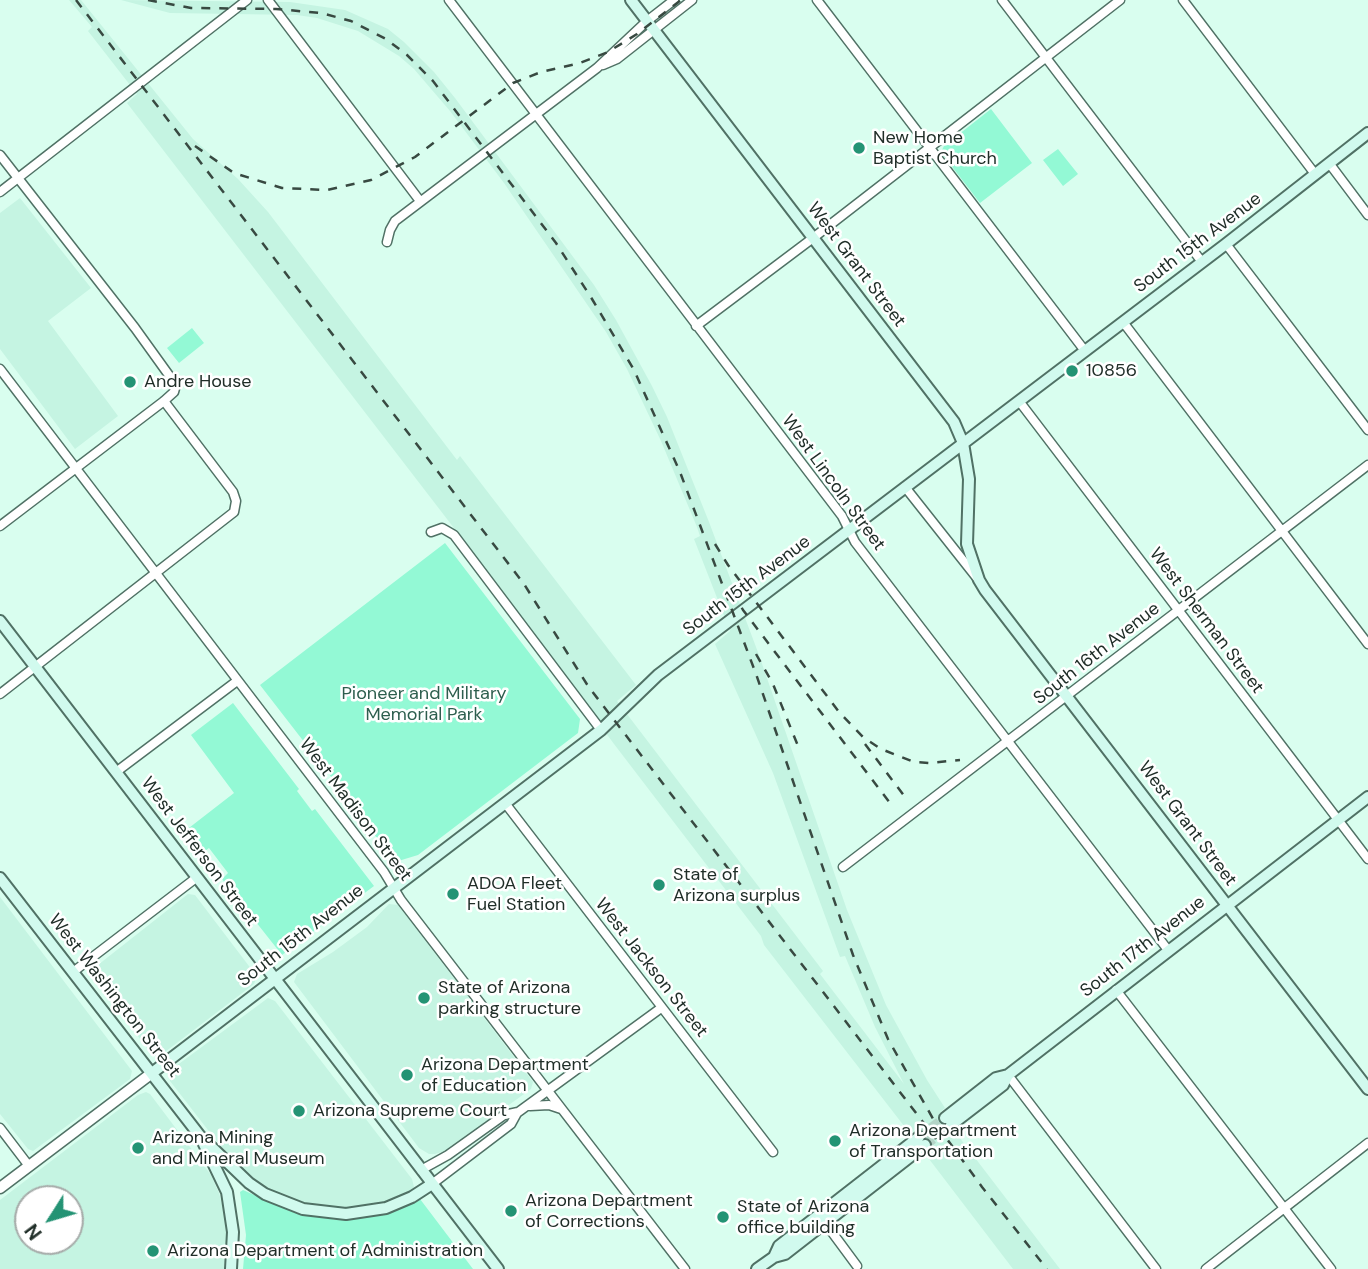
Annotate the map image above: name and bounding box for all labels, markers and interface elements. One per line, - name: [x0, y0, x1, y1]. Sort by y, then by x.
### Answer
- place label: New Home Baptist Church: [873, 127, 997, 170]
- marker: New Home Baptist Church: [851, 140, 867, 156]
- street label: South 15th Avenue: [1130, 188, 1266, 298]
- street label: West Grant Street: [802, 198, 910, 332]
- place label: 10856: [1086, 360, 1137, 382]
- marker: 10856: [1064, 363, 1080, 379]
- place label: Andre House: [144, 371, 251, 393]
- marker: Andre House: [122, 374, 138, 390]
- street label: West Lincoln Street: [777, 411, 889, 555]
- street label: South 15th Avenue: [679, 531, 815, 641]
- street label: West Sherman Street: [1144, 544, 1268, 698]
- street label: South 16th Avenue: [1030, 598, 1164, 710]
- park label: Pioneer and Military Memorial Park: [341, 683, 507, 726]
- street label: West Madison Street: [294, 734, 416, 886]
- street label: West Grant Street: [1133, 757, 1241, 891]
- street label: West Jefferson Street: [136, 773, 262, 931]
- place label: State of Arizona surplus: [673, 864, 800, 906]
- place label: ADOA Fleet Fuel Station: [467, 873, 565, 916]
- marker: State of Arizona surplus: [651, 877, 667, 893]
- street label: South 15th Avenue: [234, 880, 368, 992]
- marker: ADOA Fleet Fuel Station: [445, 886, 461, 902]
- street label: South 17th Avenue: [1076, 892, 1210, 1002]
- street label: West Jackson Street: [590, 894, 712, 1042]
- street label: West Washington Street: [44, 910, 184, 1082]
- place label: State of Arizona parking structure: [438, 977, 581, 1020]
- marker: State of Arizona parking structure: [416, 990, 432, 1006]
- place label: Arizona Department of Education: [421, 1054, 589, 1096]
- marker: Arizona Department of Education: [399, 1067, 415, 1083]
- place label: Arizona Supreme Court: [313, 1100, 507, 1122]
- marker: Arizona Supreme Court: [291, 1103, 307, 1119]
- place label: Arizona Department of Transportation: [849, 1120, 1017, 1162]
- place label: Arizona Mining and Mineral Museum: [152, 1127, 325, 1170]
- marker: Arizona Department of Transportation: [827, 1133, 843, 1149]
- marker: Arizona Mining and Mineral Museum: [130, 1140, 146, 1156]
- north arrow: [14, 1185, 84, 1255]
- place label: Arizona Department of Corrections: [525, 1190, 693, 1232]
- place label: State of Arizona office building: [737, 1196, 869, 1238]
- marker: Arizona Department of Corrections: [503, 1203, 519, 1219]
- marker: State of Arizona office building: [715, 1209, 731, 1225]
- text: N: [19, 1219, 48, 1245]
- place label: Arizona Department of Administration: [167, 1240, 483, 1262]
- marker: Arizona Department of Administration: [145, 1243, 161, 1259]

